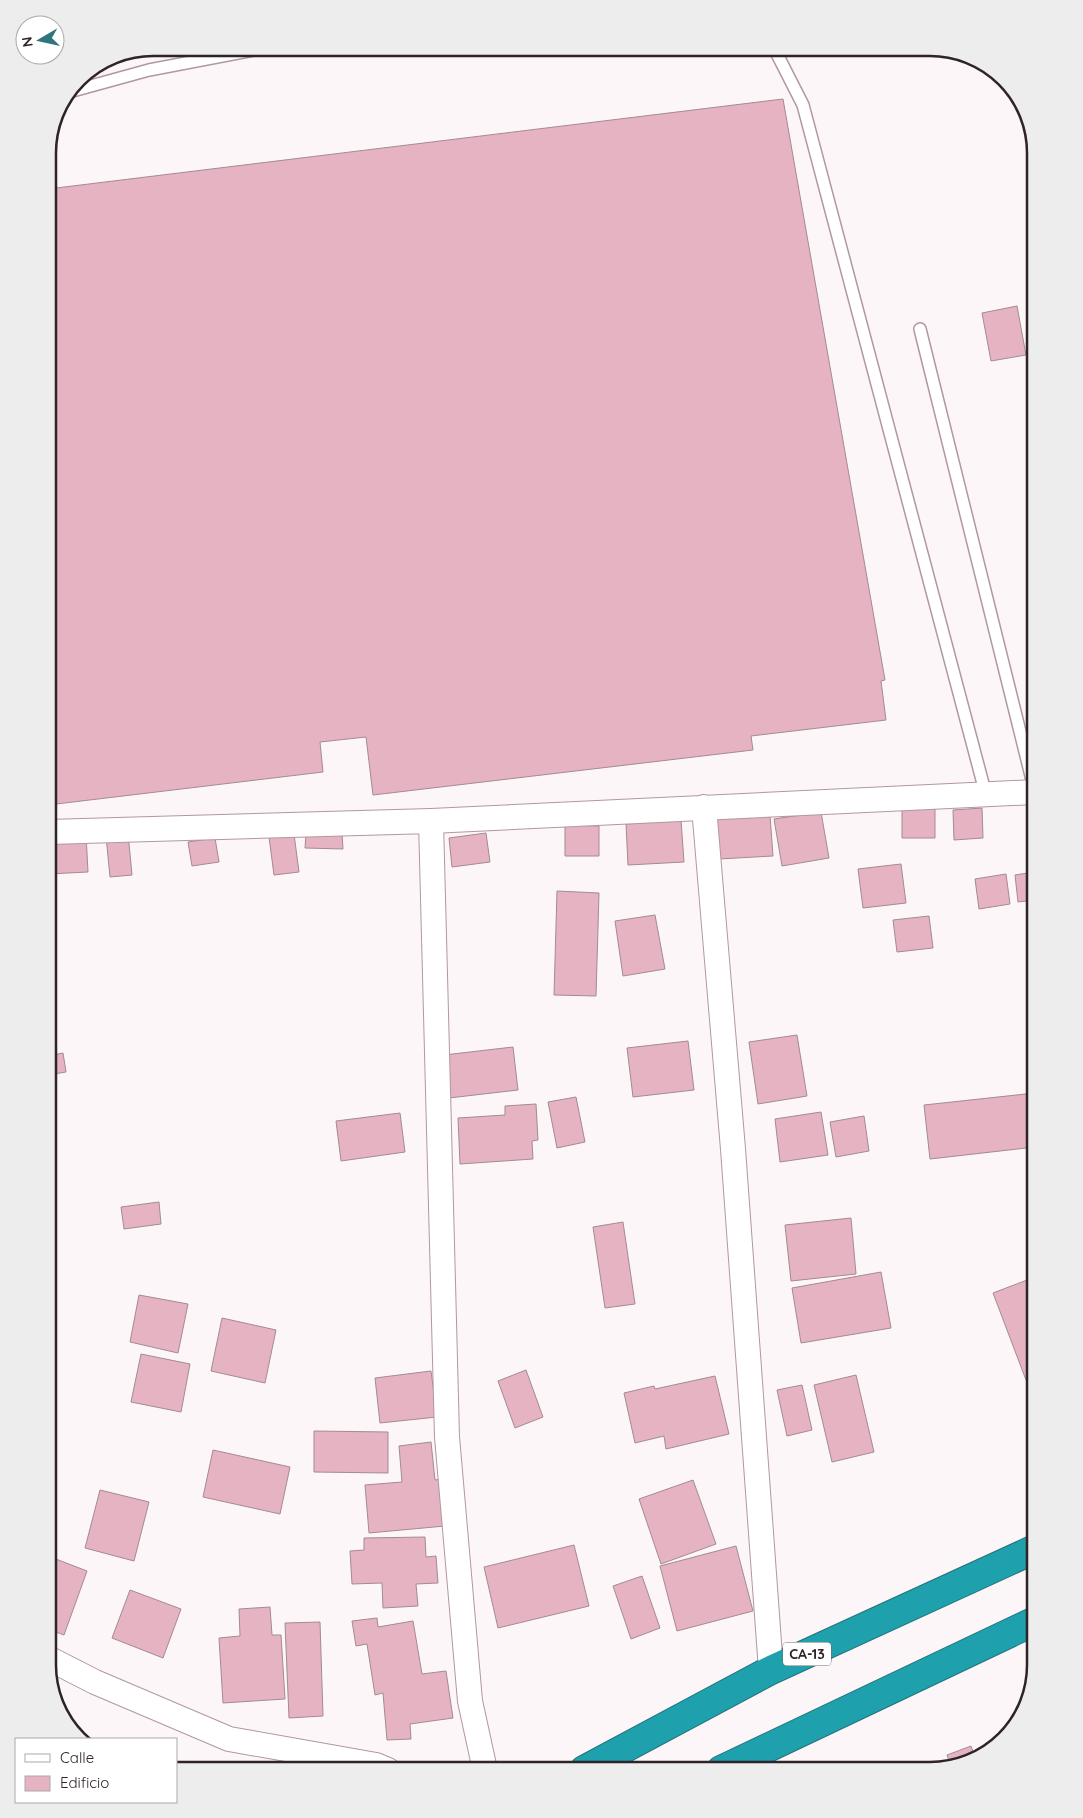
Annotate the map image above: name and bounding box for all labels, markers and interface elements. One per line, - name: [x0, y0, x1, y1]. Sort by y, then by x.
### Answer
- north arrow: [15, 15, 65, 65]
- text: N: [17, 36, 37, 49]
- road number: CA-13: [783, 1642, 831, 1666]
- legend: [15, 1738, 178, 1803]
- text: Calle: [60, 1748, 94, 1767]
- text: Edificio: [60, 1773, 109, 1792]

